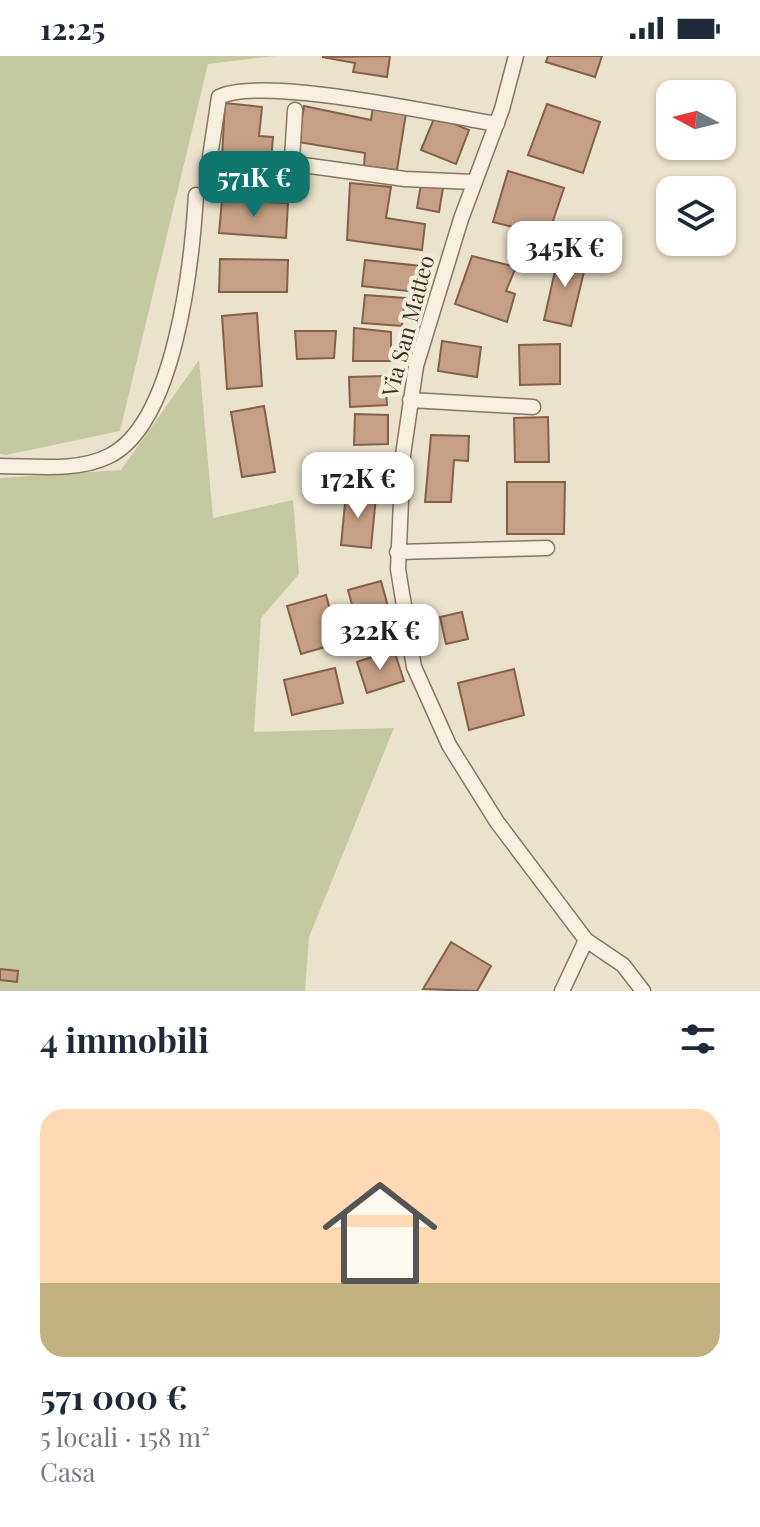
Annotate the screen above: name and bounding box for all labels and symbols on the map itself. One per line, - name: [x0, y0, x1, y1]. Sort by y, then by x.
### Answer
- north arrow: [656, 80, 736, 160]
- pin: 571K €: [189, 151, 319, 219]
- pin: 345K €: [500, 221, 630, 289]
- street label: Via San Matteo: [373, 252, 440, 401]
- pin: 172K €: [293, 452, 423, 520]
- pin: 322K €: [315, 604, 445, 672]

